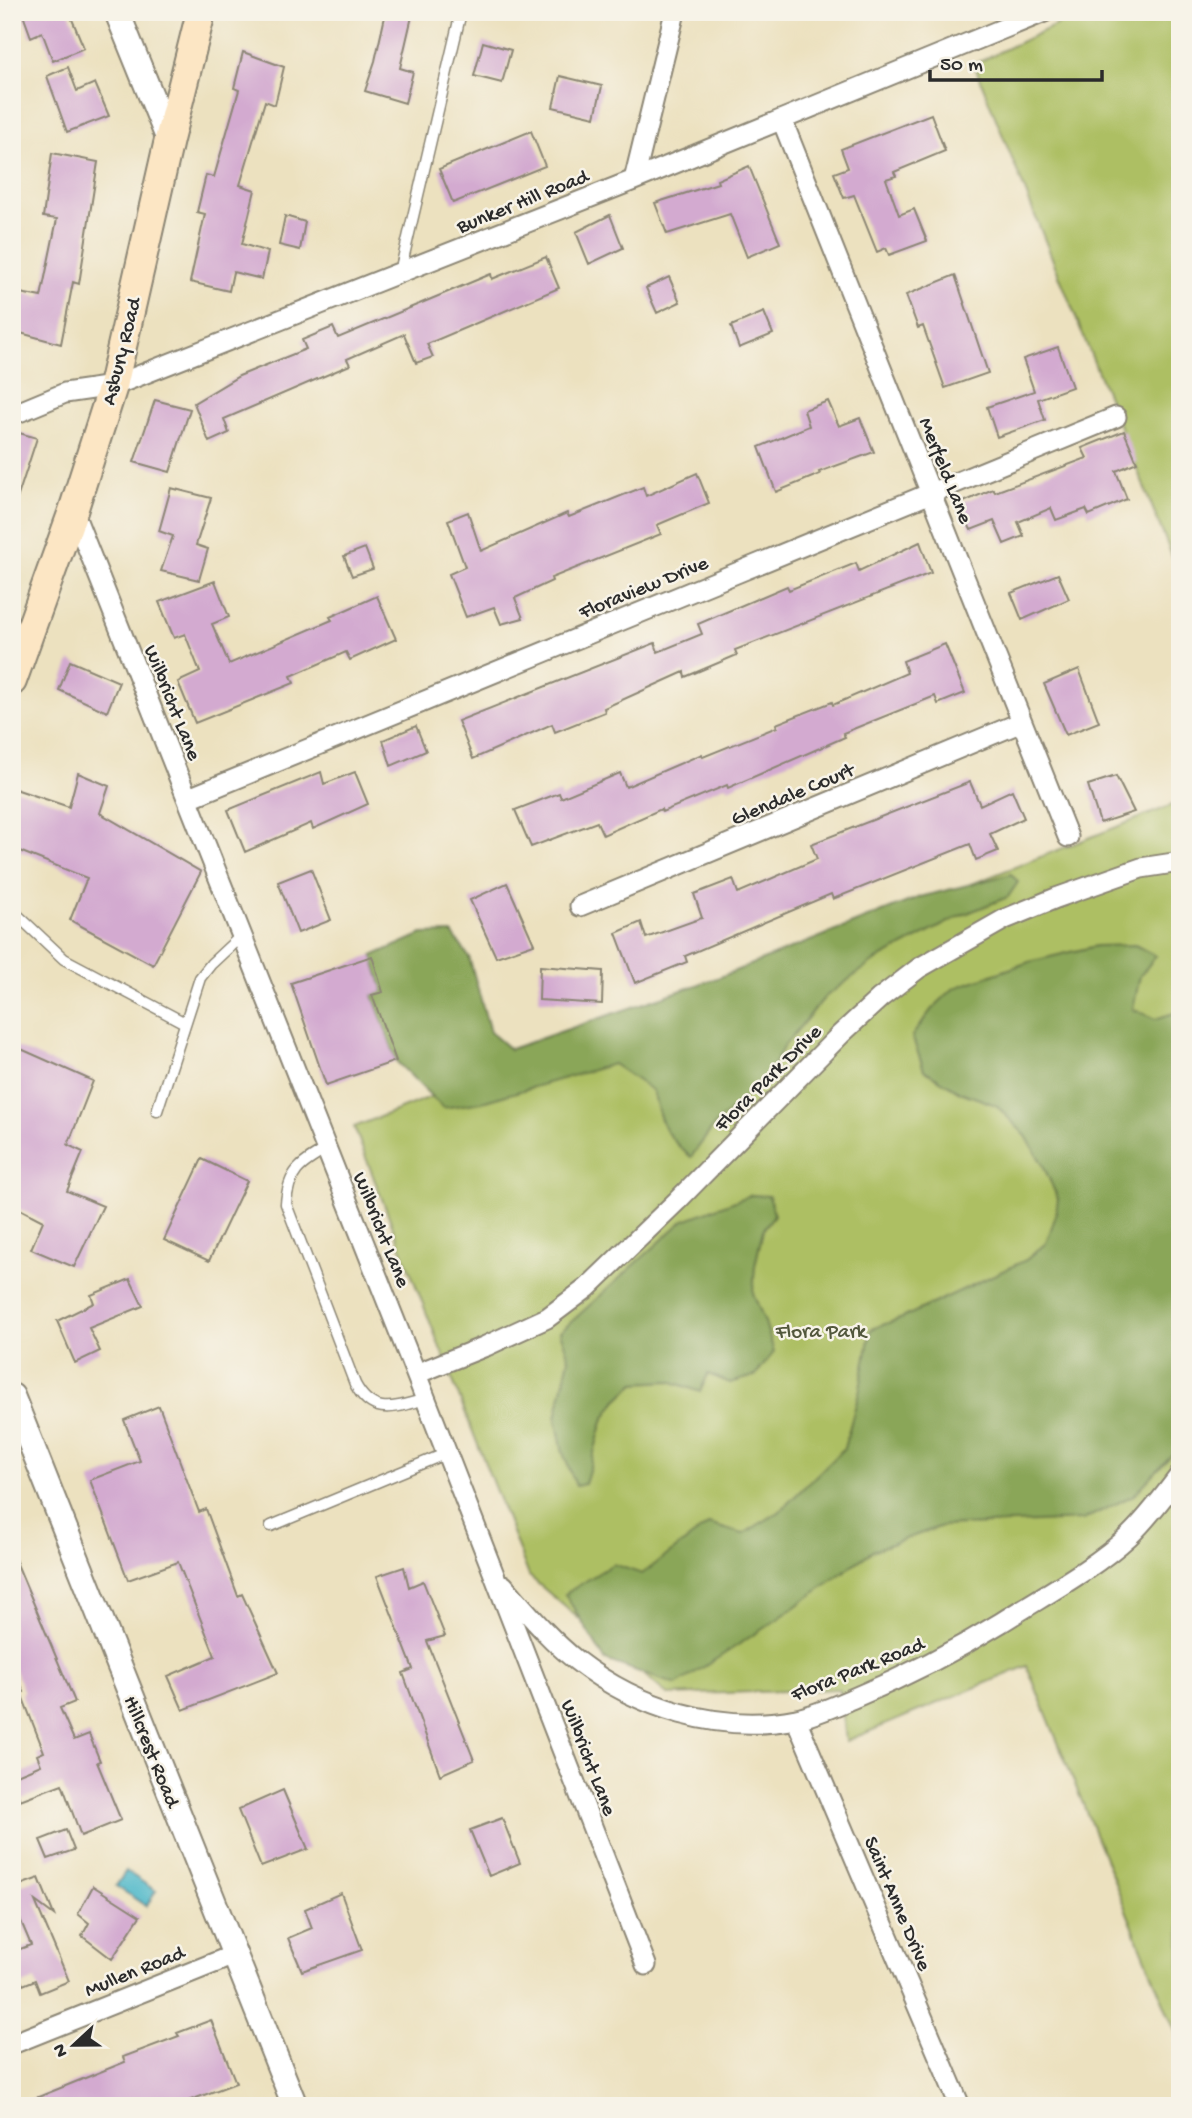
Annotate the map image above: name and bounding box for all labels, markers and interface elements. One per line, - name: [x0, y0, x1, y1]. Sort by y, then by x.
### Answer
- scale bar: [930, 38, 1101, 82]
- text: 50 m: [940, 54, 983, 79]
- street label: Bunker Hill Road: [453, 165, 594, 241]
- street label: Asbury Road: [98, 294, 149, 408]
- street label: Merfeld Lane: [911, 415, 977, 529]
- street label: Floraview Drive: [575, 552, 714, 627]
- street label: Wilbricht Lane: [136, 642, 206, 766]
- street label: Glendale Court: [728, 758, 861, 833]
- street label: Flora Park Drive: [710, 1020, 829, 1139]
- street label: Wilbricht Lane: [345, 1169, 415, 1293]
- park label: Flora Park: [775, 1321, 869, 1346]
- street label: Flora Park Road: [787, 1633, 930, 1710]
- street label: Hillcrest Road: [116, 1693, 184, 1813]
- street label: Wilbricht Lane: [553, 1697, 621, 1821]
- street label: Saint Anne Drive: [856, 1833, 936, 1976]
- street label: Mullen Road: [82, 1941, 190, 2005]
- north arrow: [38, 2010, 108, 2080]
- text: N: [48, 2040, 74, 2060]

